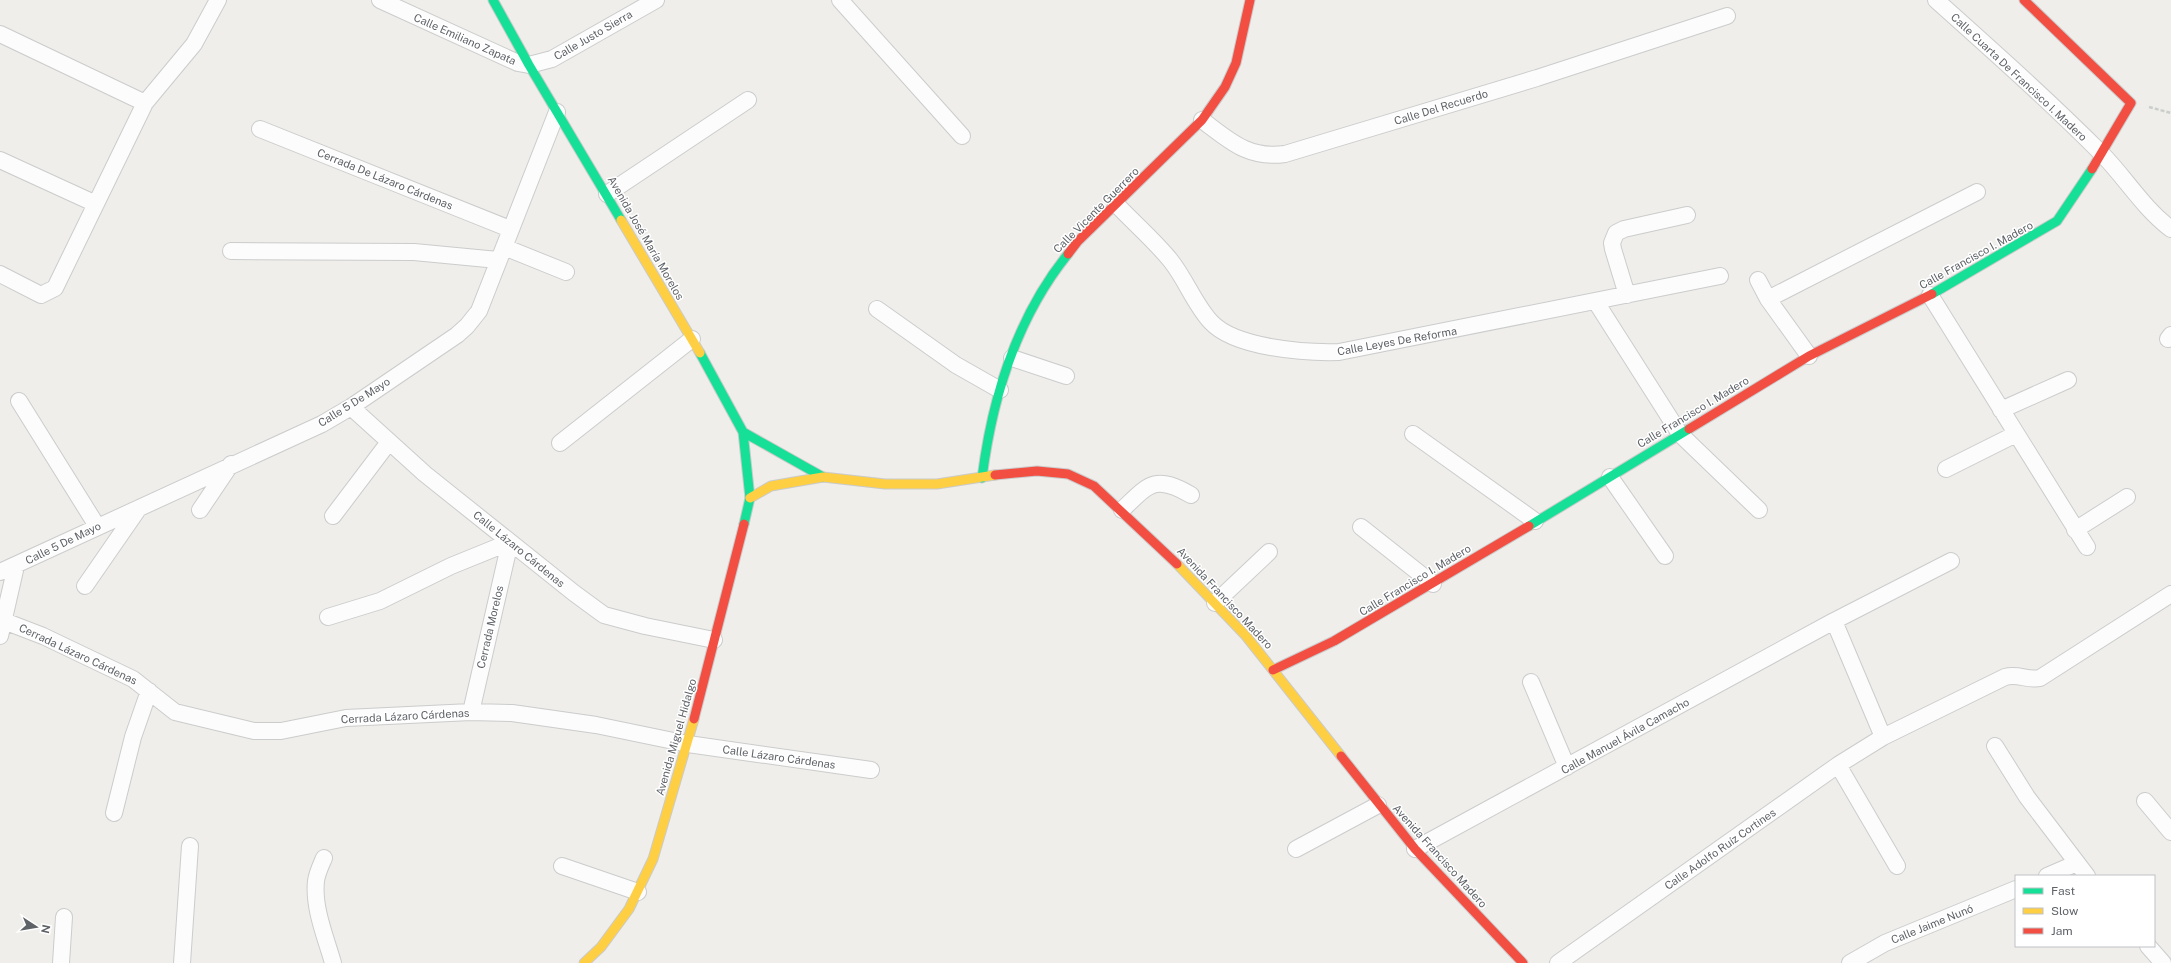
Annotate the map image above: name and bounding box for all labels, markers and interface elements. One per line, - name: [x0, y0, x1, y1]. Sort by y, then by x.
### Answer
- street label: Calle Justo Sierra: [552, 8, 634, 62]
- street label: Calle Emiliano Zapata: [412, 11, 518, 67]
- street label: Calle Cuarta De Francisco I. Madero: [1949, 11, 2089, 143]
- street label: Calle Del Recuerdo: [1393, 87, 1489, 127]
- street label: Cerrada De Lázaro Cárdenas: [315, 146, 455, 212]
- street label: Calle Vicente Guerrero: [1051, 165, 1141, 255]
- street label: Avenida José María Morelos: [606, 174, 687, 302]
- street label: Calle Francisco I. Madero: [1917, 219, 2035, 291]
- street label: Calle Leyes De Reforma: [1336, 325, 1458, 357]
- street label: Calle Francisco I. Madero: [1635, 374, 1751, 450]
- street label: Calle 5 De Mayo: [316, 375, 392, 429]
- street label: Calle Lázaro Cárdenas: [471, 509, 567, 590]
- street label: Calle 5 De Mayo: [23, 520, 103, 566]
- street label: Calle Francisco I. Madero: [1357, 542, 1473, 618]
- street label: Avenida Francisco Madero: [1175, 545, 1275, 651]
- street label: Cerrada Morelos: [475, 584, 505, 670]
- street label: Cerrada Lázaro Cárdenas: [17, 621, 139, 687]
- street label: Avenida Miguel Hidalgo: [654, 677, 698, 797]
- street label: Calle Manuel Ávila Camacho: [1558, 695, 1691, 776]
- street label: Cerrada Lázaro Cárdenas: [340, 707, 470, 725]
- street label: Calle Lázaro Cárdenas: [722, 743, 837, 771]
- street label: Avenida Francisco Madero: [1391, 802, 1489, 910]
- street label: Calle Adolfo Ruíz Cortines: [1662, 806, 1778, 892]
- legend: [2015, 875, 2155, 947]
- text: Fast: [2051, 884, 2076, 898]
- street label: Calle Jaime Nunó: [1889, 902, 1975, 946]
- text: Slow: [2051, 904, 2079, 918]
- north arrow: [16, 907, 56, 947]
- text: N: [39, 924, 53, 935]
- text: Jam: [2051, 924, 2073, 938]

